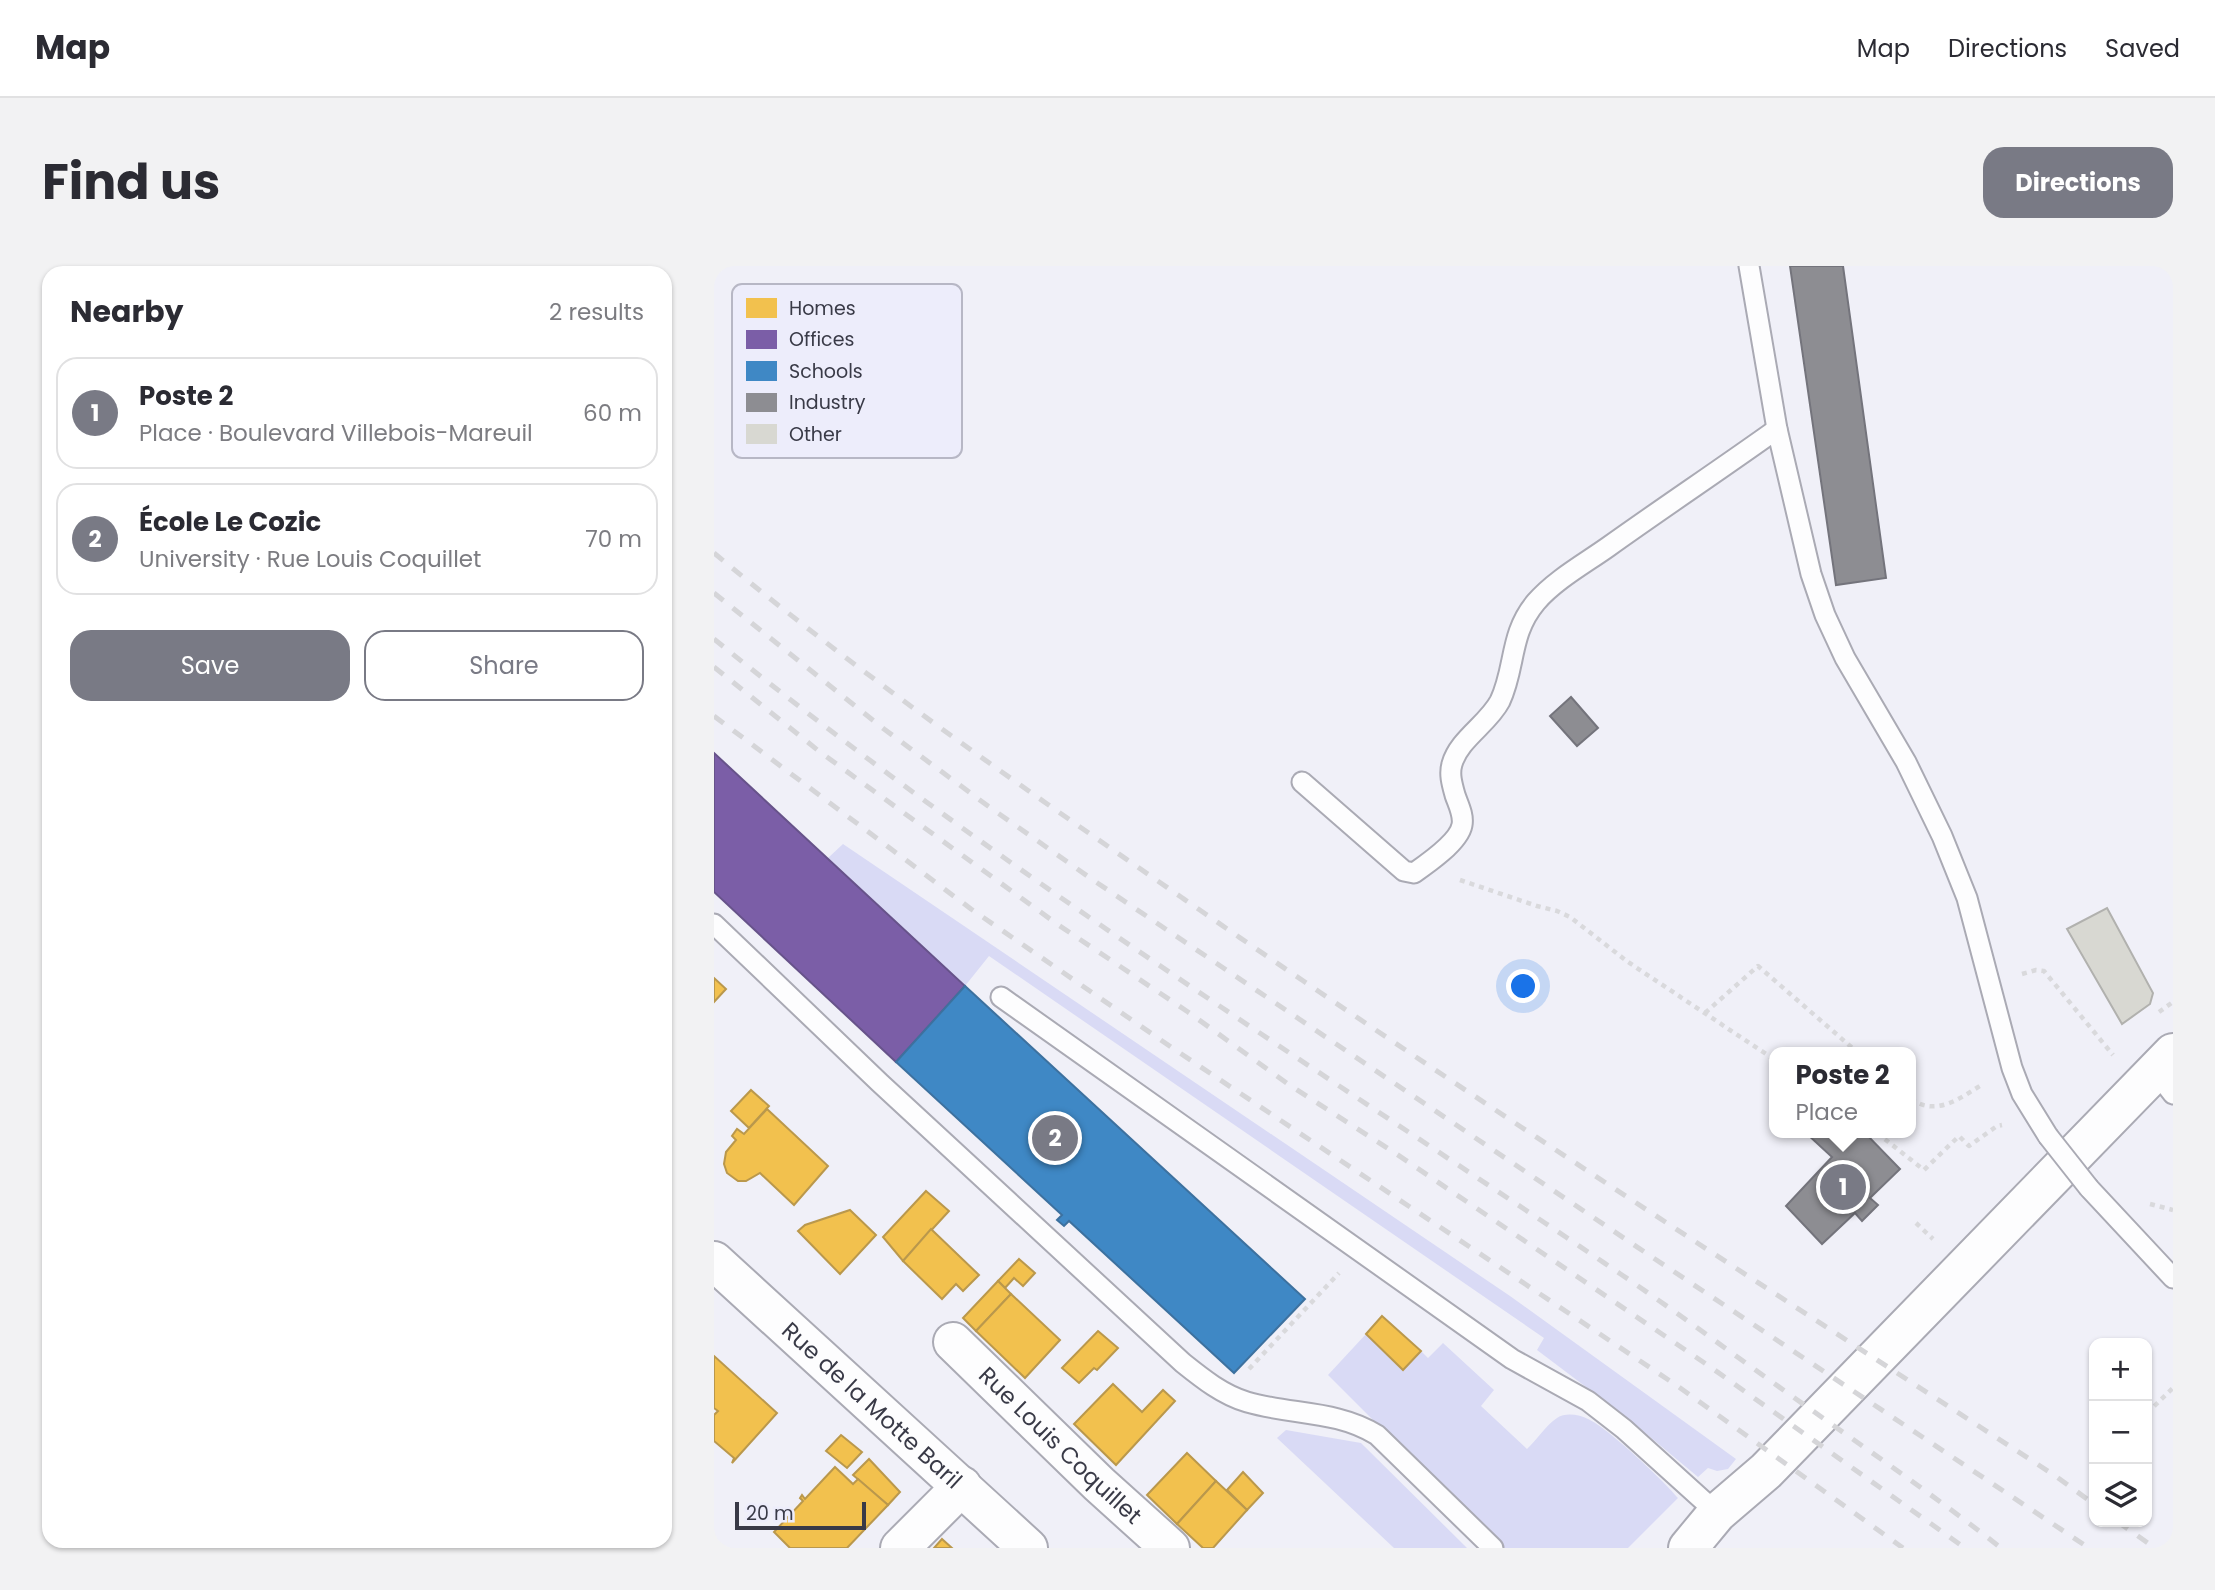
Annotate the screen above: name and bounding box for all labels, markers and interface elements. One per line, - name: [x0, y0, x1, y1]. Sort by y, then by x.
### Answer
- text: Map: [35, 24, 110, 71]
- text: Map: [1857, 32, 1910, 65]
- text: Directions: [1948, 32, 2067, 65]
- text: Saved: [2105, 32, 2180, 65]
- button: Directions: [1983, 147, 2173, 218]
- text: Find us: [42, 148, 220, 216]
- legend: [732, 284, 962, 458]
- text: Nearby: [70, 290, 184, 333]
- text: Homes: [789, 295, 856, 322]
- text: 2 results: [549, 296, 644, 328]
- text: Offices: [789, 326, 854, 353]
- text: Schools: [789, 358, 863, 385]
- text: Poste 2: [139, 378, 233, 414]
- text: Industry: [789, 389, 866, 416]
- text: 1: [91, 397, 99, 429]
- text: 60 m: [583, 397, 642, 429]
- text: Place · Boulevard Villebois-Mareuil: [139, 417, 533, 449]
- text: Other: [789, 421, 842, 448]
- text: École Le Cozic: [139, 504, 321, 540]
- text: 2: [88, 523, 102, 555]
- text: 70 m: [585, 523, 642, 555]
- text: University · Rue Louis Coquillet: [139, 543, 481, 575]
- button: Save: [70, 630, 350, 701]
- button: Share: [364, 630, 644, 701]
- your location: [1506, 969, 1540, 1003]
- popup: [1769, 1047, 1916, 1138]
- text: Poste 2: [1795, 1057, 1890, 1093]
- text: Place: [1795, 1096, 1858, 1128]
- pin: 2: [1032, 1112, 1078, 1164]
- pin: 1: [1820, 1161, 1866, 1213]
- street label: Rue de la Motte Baril: [775, 1315, 969, 1496]
- map controls: [2089, 1338, 2152, 1527]
- button: +: [2089, 1338, 2152, 1401]
- street label: Rue Louis Coquillet: [972, 1360, 1149, 1531]
- button: −: [2089, 1401, 2152, 1464]
- button: layers: [2089, 1464, 2152, 1527]
- scale bar: [735, 1499, 866, 1531]
- text: 20 m: [746, 1500, 794, 1527]

